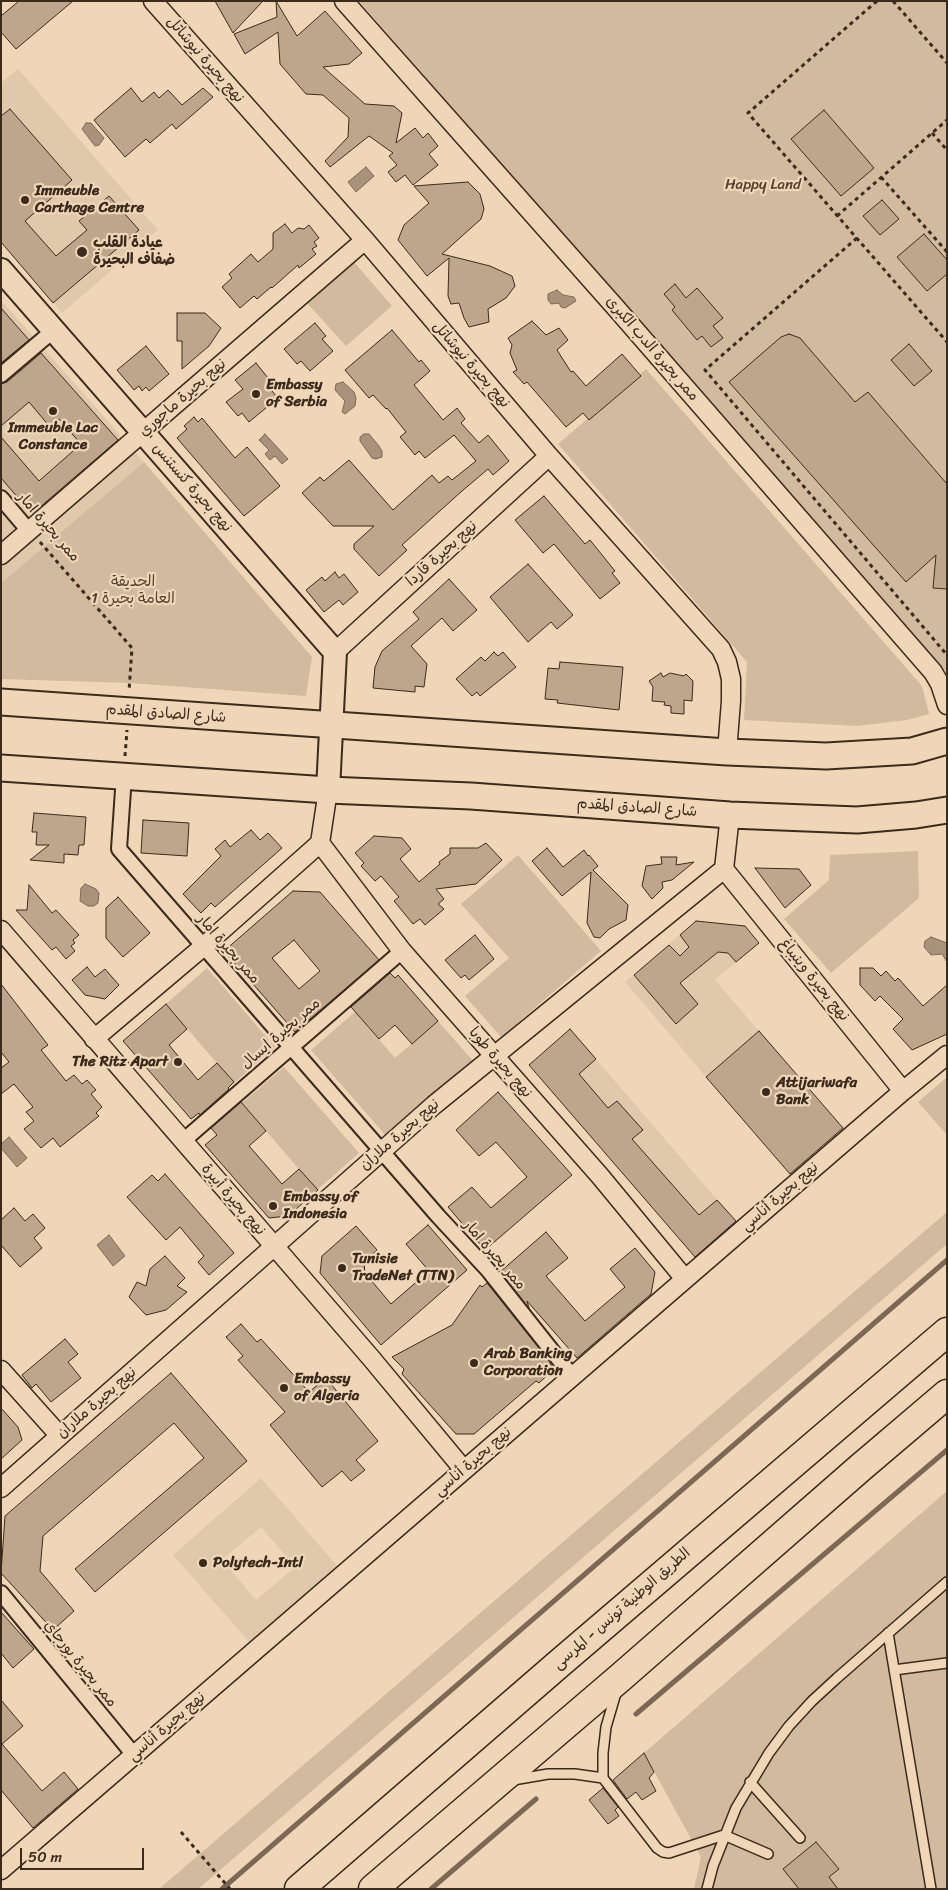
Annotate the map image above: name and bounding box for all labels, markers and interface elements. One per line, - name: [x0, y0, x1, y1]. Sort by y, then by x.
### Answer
- street label: نهج بحيرة نيوشاتل: [162, 13, 248, 107]
- park label: Happy Land: [725, 176, 801, 194]
- place label: Immeuble Carthage Centre: [35, 182, 144, 217]
- marker: Immeuble Carthage Centre: [19, 194, 31, 206]
- place label: عيادة القلب ضفاف البحيرة: [93, 234, 175, 269]
- marker: عيادة القلب ضفاف البحيرة: [75, 245, 89, 259]
- street label: ممر بحيرة الدب الكبرى: [602, 293, 702, 405]
- street label: نهج بحيرة نيوشاتل: [428, 318, 514, 412]
- street label: نهج بحيرة ماجوري: [136, 355, 230, 441]
- place label: Embassy of Serbia: [266, 376, 327, 411]
- marker: Embassy of Serbia: [250, 388, 262, 400]
- marker: Immeuble Lac Constance: [47, 405, 59, 417]
- place label: Immeuble Lac Constance: [8, 419, 98, 454]
- street label: نهج بحيرة كنستنس: [148, 440, 236, 536]
- street label: ممر بحيرة امار: [13, 488, 83, 566]
- street label: نهج بحيرة قاردا: [403, 517, 481, 591]
- park label: الحديقة العامة بحيرة 1: [91, 573, 175, 608]
- street label: شارع الصادق المقدم: [105, 701, 227, 727]
- street label: شارع الصادق المقدم: [576, 795, 698, 821]
- street label: ممر بحيرة امار: [193, 910, 263, 988]
- street label: نهج بحيرة وينيباغ: [775, 935, 853, 1025]
- street label: ممر بحيرة ايسال: [238, 995, 324, 1073]
- street label: نهج بحيرة طوبا: [464, 1024, 536, 1102]
- place label: The Ritz Apart: [72, 1053, 168, 1071]
- marker: The Ritz Apart: [172, 1056, 184, 1068]
- place label: Attijariwafa Bank: [776, 1074, 857, 1109]
- marker: Attijariwafa Bank: [760, 1086, 772, 1098]
- street label: نهج بحيرة ملاران: [356, 1096, 444, 1174]
- street label: نهج بحيرة أناسي: [738, 1158, 822, 1236]
- street label: نهج بحيرة أبيرة: [197, 1161, 269, 1239]
- place label: Embassy of Indonesia: [283, 1188, 357, 1223]
- marker: Embassy of Indonesia: [267, 1200, 279, 1212]
- street label: ممر بحيرة امار: [459, 1216, 529, 1294]
- place label: Tunisie TradeNet (TTN): [352, 1250, 453, 1285]
- marker: Tunisie TradeNet (TTN): [336, 1262, 348, 1274]
- place label: Arab Banking Corporation: [484, 1345, 572, 1380]
- marker: Arab Banking Corporation: [468, 1357, 480, 1369]
- street label: نهج بحيرة ملاران: [53, 1364, 141, 1442]
- place label: Embassy of Algeria: [294, 1370, 359, 1405]
- marker: Embassy of Algeria: [278, 1382, 290, 1394]
- street label: نهج بحيرة أناسي: [431, 1423, 515, 1501]
- street label: الطريق الوطنية تونس - المرسى: [550, 1544, 694, 1674]
- place label: Polytech-Intl: [213, 1554, 303, 1572]
- marker: Polytech-Intl: [197, 1557, 209, 1569]
- street label: ممر بحيرة بورجاي: [40, 1617, 120, 1711]
- street label: نهج بحيرة أناسي: [125, 1688, 209, 1766]
- scale bar: [22, 1838, 146, 1870]
- text: 50 m: [28, 1844, 62, 1870]

